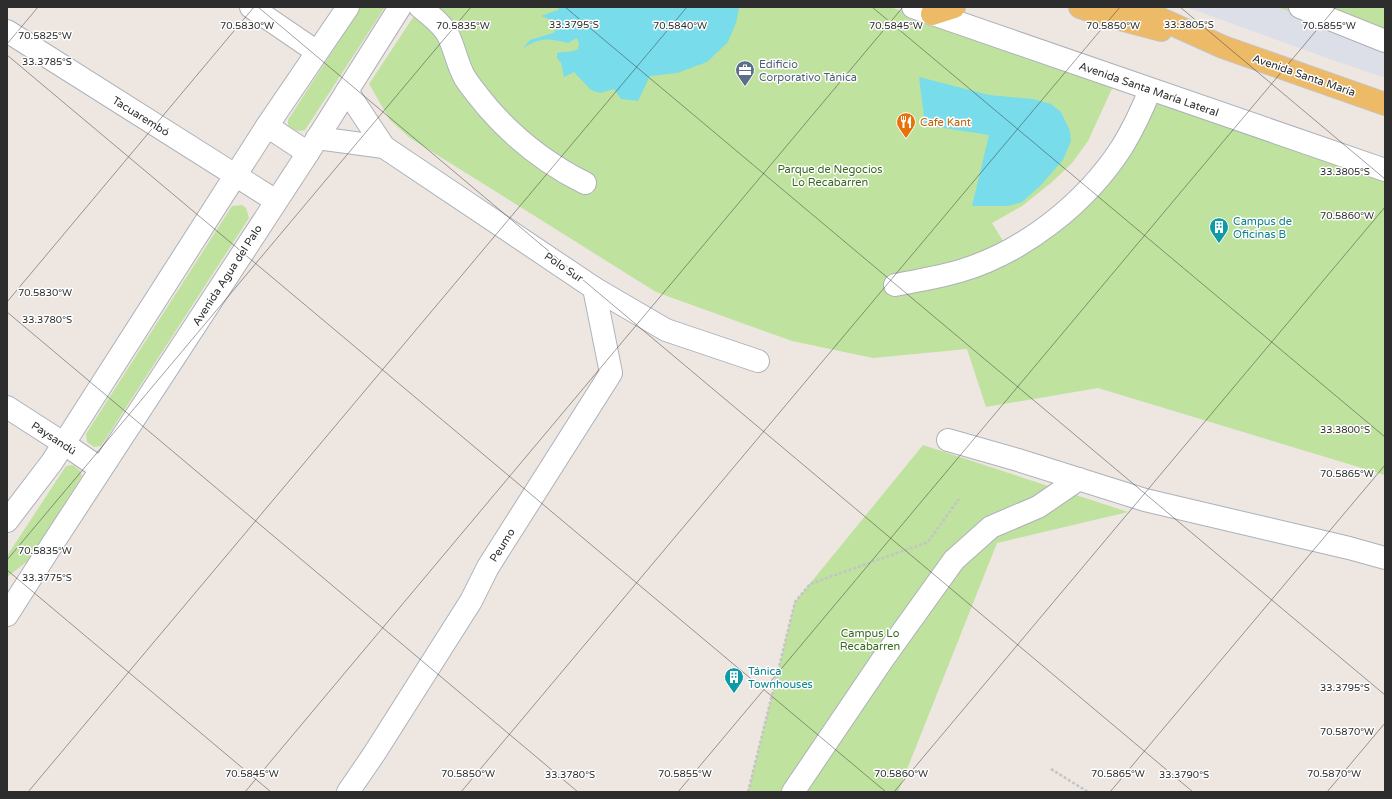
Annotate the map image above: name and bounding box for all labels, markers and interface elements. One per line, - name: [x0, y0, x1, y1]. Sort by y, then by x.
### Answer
- text: 33.3795°S: [549, 19, 599, 31]
- text: 33.3805°S: [1164, 19, 1214, 31]
- text: 70.5830°W: [220, 20, 274, 32]
- text: 70.5835°W: [436, 20, 490, 32]
- text: 70.5840°W: [653, 20, 707, 32]
- text: 70.5845°W: [869, 20, 923, 32]
- text: 70.5850°W: [1086, 20, 1140, 32]
- text: 70.5855°W: [1302, 20, 1356, 32]
- text: 70.5825°W: [18, 30, 72, 42]
- street label: Avenida Santa María: [1251, 52, 1357, 99]
- text: 33.3785°S: [22, 56, 72, 68]
- place label: Edificio Corporativo Tánica: [759, 58, 857, 84]
- office icon: Edificio Corporativo Tánica: [734, 59, 756, 87]
- street label: Avenida Santa María Lateral: [1077, 59, 1220, 119]
- street label: Tacuarembó: [110, 94, 172, 139]
- restaurant icon: Cafe Kant: [895, 111, 917, 139]
- place label: Cafe Kant: [920, 116, 971, 129]
- park label: Parque de Negocios Lo Recabarren: [777, 163, 883, 189]
- text: 33.3805°S: [1320, 166, 1370, 178]
- text: 70.5860°W: [1320, 210, 1374, 222]
- place label: Campus de Oficinas B: [1233, 215, 1292, 241]
- building icon: Campus de Oficinas B: [1208, 216, 1230, 244]
- street label: Avenida Agua del Palo: [190, 222, 265, 328]
- street label: Polo Sur: [542, 250, 586, 285]
- text: 70.5830°W: [18, 287, 72, 299]
- text: 33.3780°S: [22, 314, 72, 326]
- street label: Paysandú: [29, 419, 79, 458]
- text: 33.3800°S: [1320, 424, 1370, 436]
- text: 70.5865°W: [1320, 468, 1374, 480]
- street label: Peumo: [487, 526, 518, 564]
- text: 70.5835°W: [18, 545, 72, 557]
- text: 33.3775°S: [22, 572, 72, 584]
- park label: Campus Lo Recabarren: [840, 627, 900, 653]
- place label: Tánica Townhouses: [748, 665, 813, 691]
- building icon: Tánica Townhouses: [723, 666, 745, 694]
- text: 33.3795°S: [1320, 682, 1370, 694]
- text: 70.5870°W: [1320, 726, 1374, 738]
- text: 70.5845°W: [225, 768, 279, 780]
- text: 70.5850°W: [441, 768, 495, 780]
- text: 70.5855°W: [658, 768, 712, 780]
- text: 70.5860°W: [874, 768, 928, 780]
- text: 70.5865°W: [1091, 768, 1145, 780]
- text: 70.5870°W: [1307, 768, 1361, 780]
- text: 33.3780°S: [545, 769, 595, 781]
- text: 33.3790°S: [1159, 769, 1209, 781]

